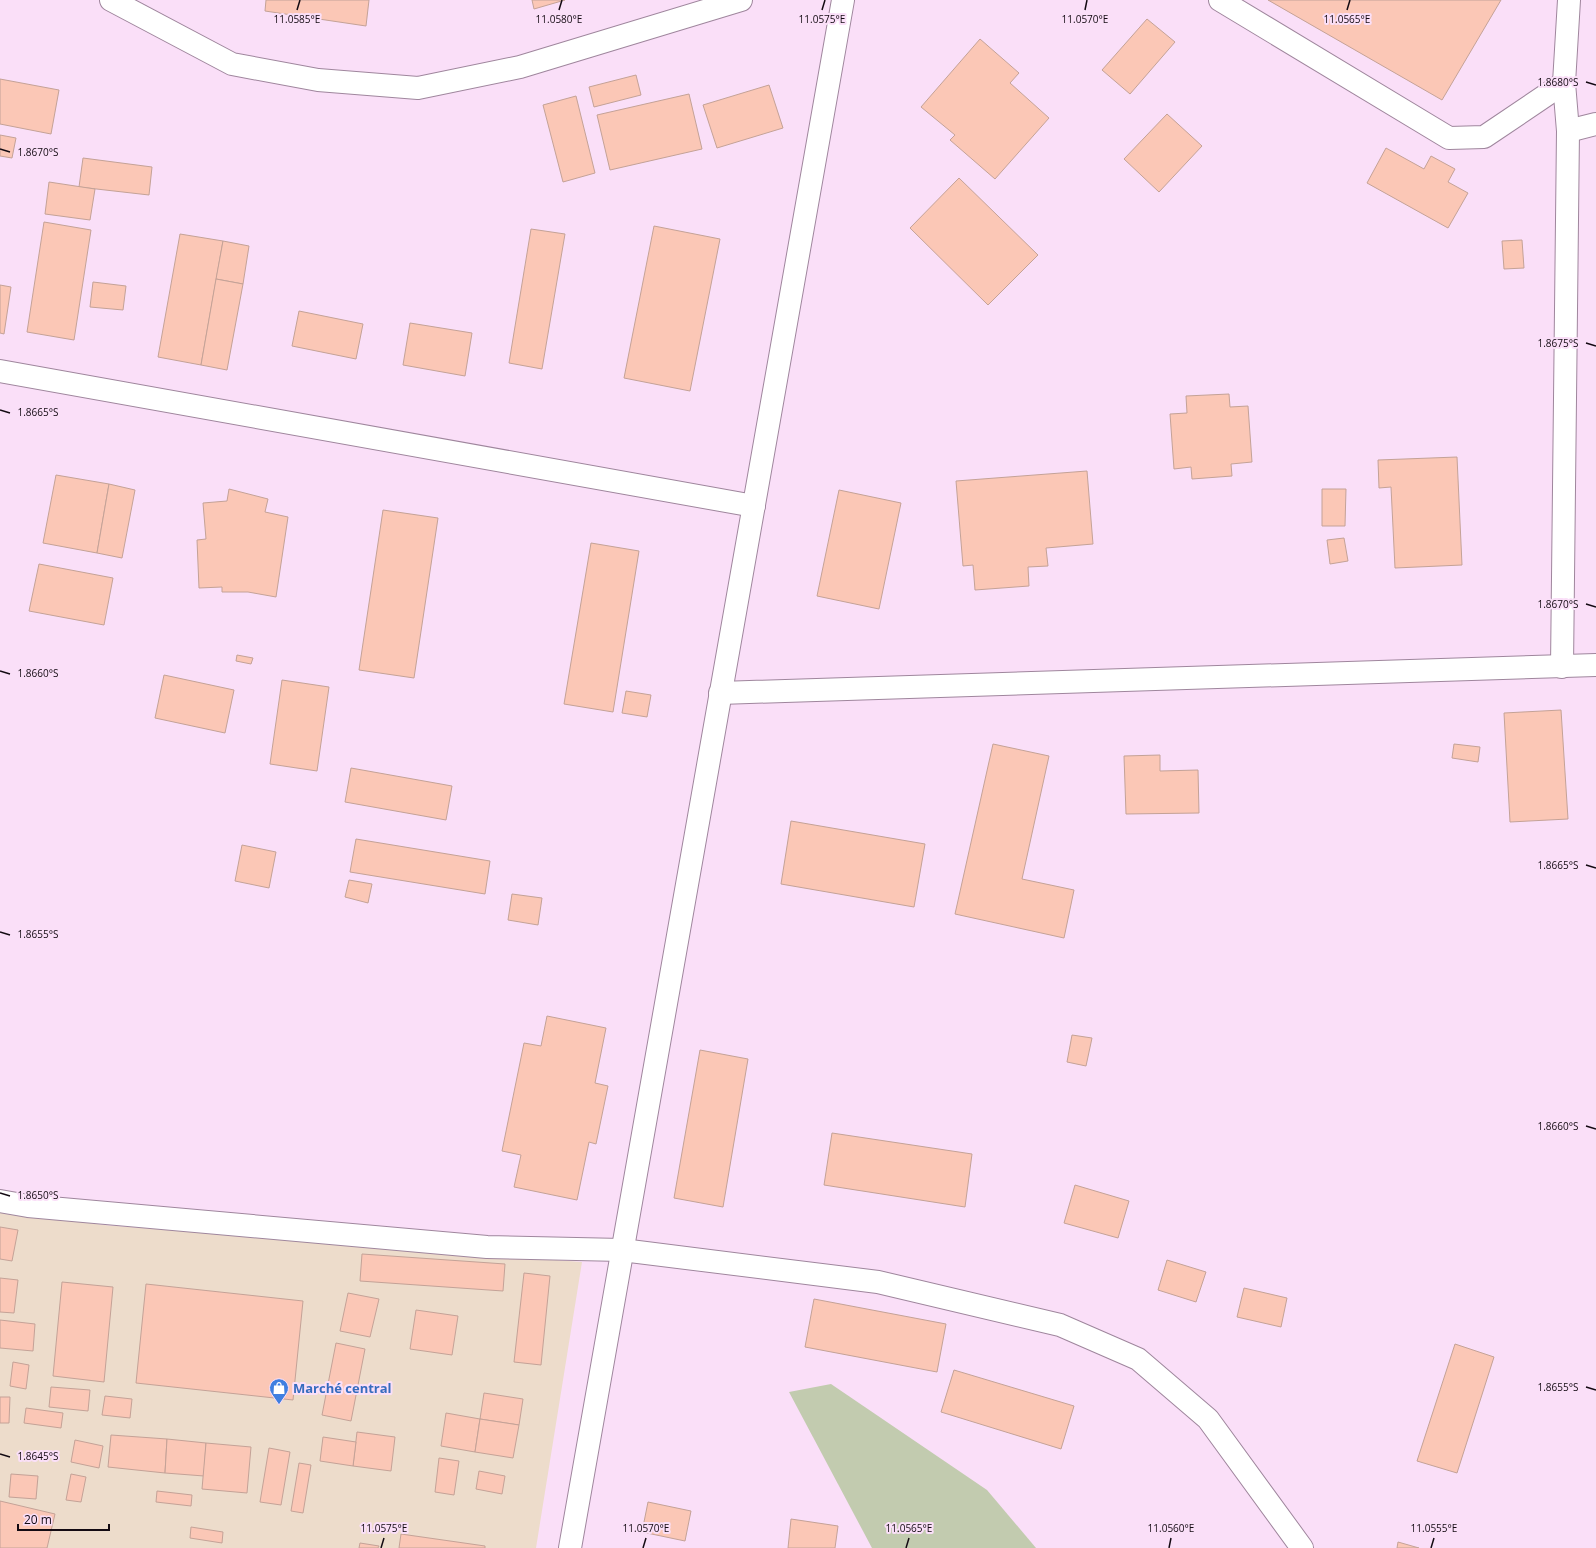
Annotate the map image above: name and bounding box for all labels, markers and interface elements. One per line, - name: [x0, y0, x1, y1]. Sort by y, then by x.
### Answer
- text: 11.0585°E: [274, 12, 320, 26]
- text: 11.0580°E: [536, 12, 582, 26]
- text: 11.0575°E: [799, 12, 845, 26]
- text: 11.0570°E: [1062, 12, 1108, 26]
- text: 11.0565°E: [1324, 12, 1370, 26]
- text: 1.8680°S: [1538, 75, 1578, 89]
- text: 1.8670°S: [18, 145, 58, 159]
- text: 1.8675°S: [1538, 336, 1578, 350]
- text: 1.8665°S: [18, 405, 58, 419]
- text: 1.8670°S: [1538, 597, 1578, 611]
- text: 1.8660°S: [18, 666, 58, 680]
- text: 1.8665°S: [1538, 858, 1578, 872]
- text: 1.8655°S: [18, 927, 58, 941]
- text: 1.8660°S: [1538, 1119, 1578, 1133]
- text: 1.8650°S: [18, 1188, 58, 1202]
- shop icon: Marché central: [268, 1377, 290, 1405]
- place label: Marché central: [293, 1379, 392, 1397]
- text: 1.8655°S: [1538, 1380, 1578, 1394]
- text: 1.8645°S: [18, 1449, 58, 1463]
- scale bar: [18, 1506, 109, 1532]
- text: 20 m: [24, 1511, 52, 1528]
- text: 11.0575°E: [361, 1521, 407, 1535]
- text: 11.0570°E: [623, 1521, 669, 1535]
- text: 11.0565°E: [886, 1521, 932, 1535]
- text: 11.0560°E: [1148, 1521, 1194, 1535]
- text: 11.0555°E: [1411, 1521, 1457, 1535]

